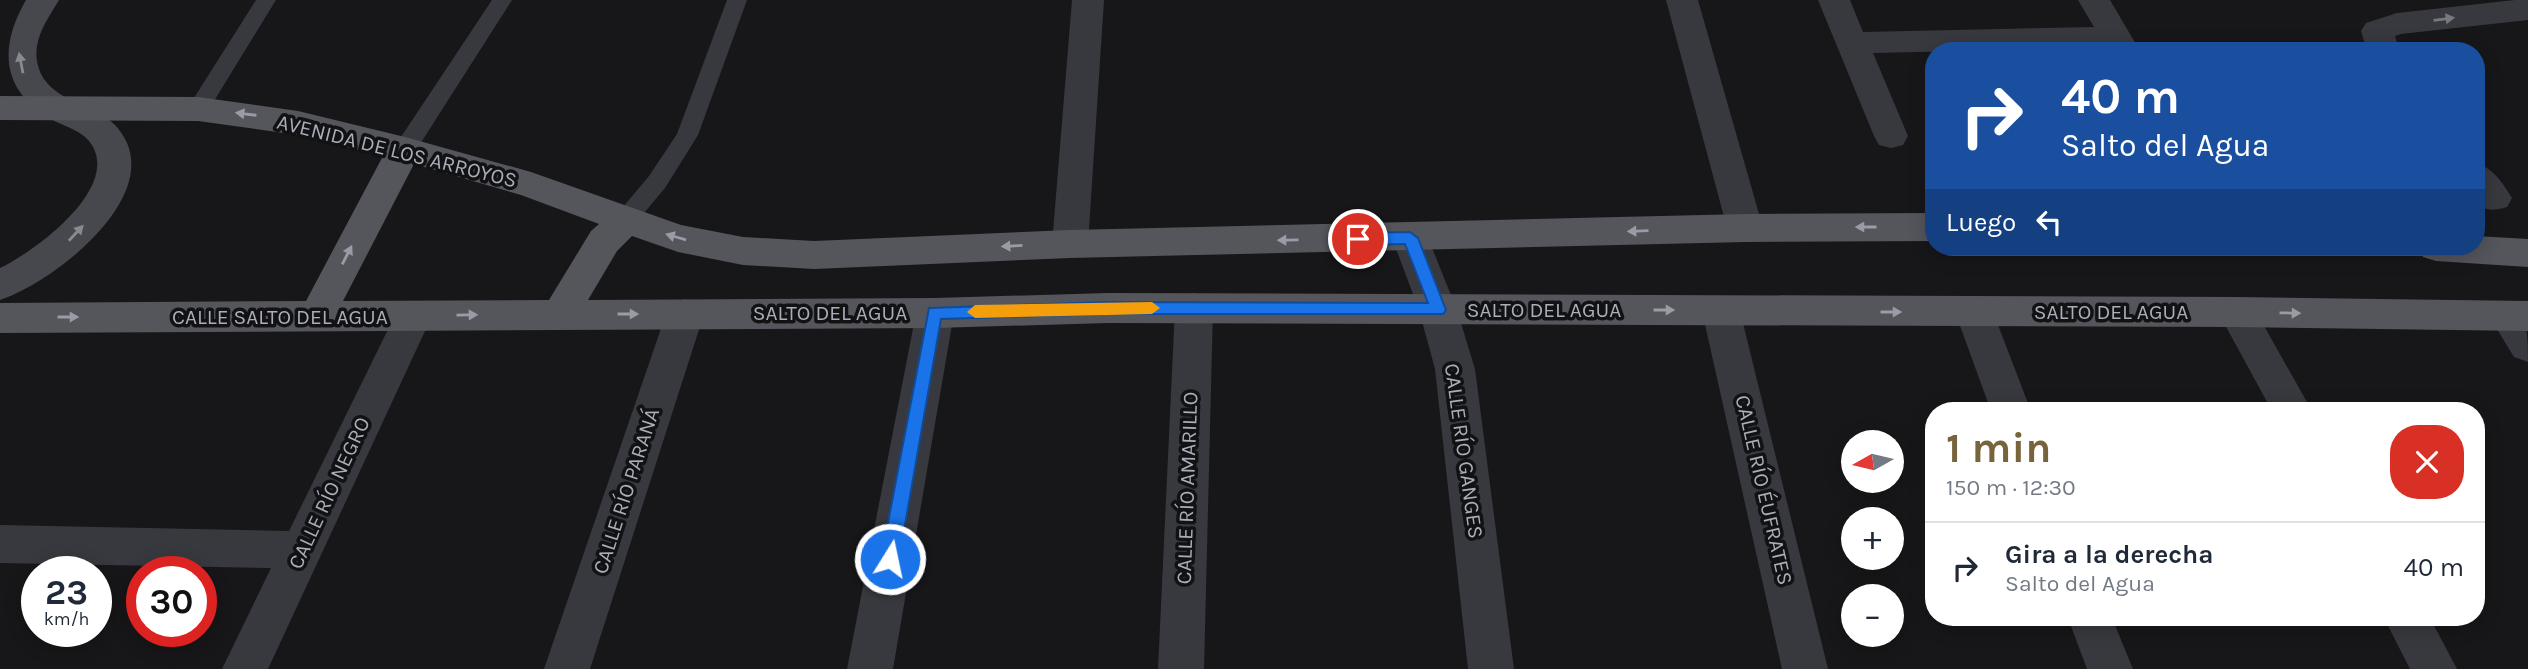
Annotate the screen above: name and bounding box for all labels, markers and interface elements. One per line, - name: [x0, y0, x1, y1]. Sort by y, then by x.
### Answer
- one-way arrow: [2433, 13, 2455, 24]
- one-way arrow: [15, 52, 26, 74]
- text: 40 m: [2061, 68, 2180, 125]
- icon: right: [1946, 70, 2037, 161]
- one-way arrow: [235, 109, 257, 120]
- street label: AVENIDA DE LOS ARROYOS: [275, 110, 519, 192]
- text: Salto del Agua: [2061, 127, 2269, 164]
- icon: left: [2030, 203, 2068, 241]
- text: Luego: [1946, 207, 2016, 238]
- pin: [1328, 209, 1388, 269]
- icon: arrive: [1339, 220, 1377, 258]
- one-way arrow: [1854, 221, 1876, 233]
- one-way arrow: [68, 224, 84, 242]
- one-way arrow: [1627, 225, 1649, 237]
- one-way arrow: [665, 231, 686, 241]
- one-way arrow: [1277, 234, 1299, 246]
- one-way arrow: [1001, 241, 1023, 252]
- one-way arrow: [342, 245, 353, 265]
- street label: SALTO DEL AGUA: [1467, 298, 1621, 322]
- street label: SALTO DEL AGUA: [2034, 300, 2188, 324]
- street label: SALTO DEL AGUA: [753, 301, 907, 325]
- one-way arrow: [1653, 304, 1675, 316]
- street label: CALLE SALTO DEL AGUA: [172, 305, 388, 329]
- one-way arrow: [1881, 306, 1903, 318]
- one-way arrow: [2280, 307, 2302, 319]
- one-way arrow: [617, 308, 639, 320]
- one-way arrow: [456, 309, 478, 321]
- one-way arrow: [57, 311, 79, 323]
- street label: CALLE RÍO GANGES: [1440, 362, 1488, 540]
- street label: CALLE RÍO AMARILLO: [1172, 391, 1202, 585]
- street label: CALLE RÍO ÉUFRATES: [1730, 393, 1798, 587]
- street label: CALLE RÍO PARANÁ: [588, 405, 664, 577]
- street label: CALLE RÍO NEGRO: [283, 413, 375, 573]
- text: 1 min: [1946, 423, 2051, 473]
- button: close: [2390, 425, 2464, 499]
- north arrow: [1841, 430, 1904, 494]
- map controls: [1841, 430, 1904, 647]
- text: 150 m · 12:30: [1946, 474, 2076, 501]
- button: +: [1841, 507, 1904, 570]
- position arrow: [853, 522, 927, 596]
- text: Gira a la derecha: [2005, 539, 2214, 570]
- icon: right: [1946, 549, 1984, 587]
- text: 40 m: [2404, 552, 2464, 583]
- speed limit sign: 30: [126, 556, 217, 647]
- text: Salto del Agua: [2005, 570, 2155, 597]
- text: 23: [45, 572, 88, 613]
- button: −: [1841, 584, 1904, 647]
- text: km/h: [44, 608, 89, 630]

